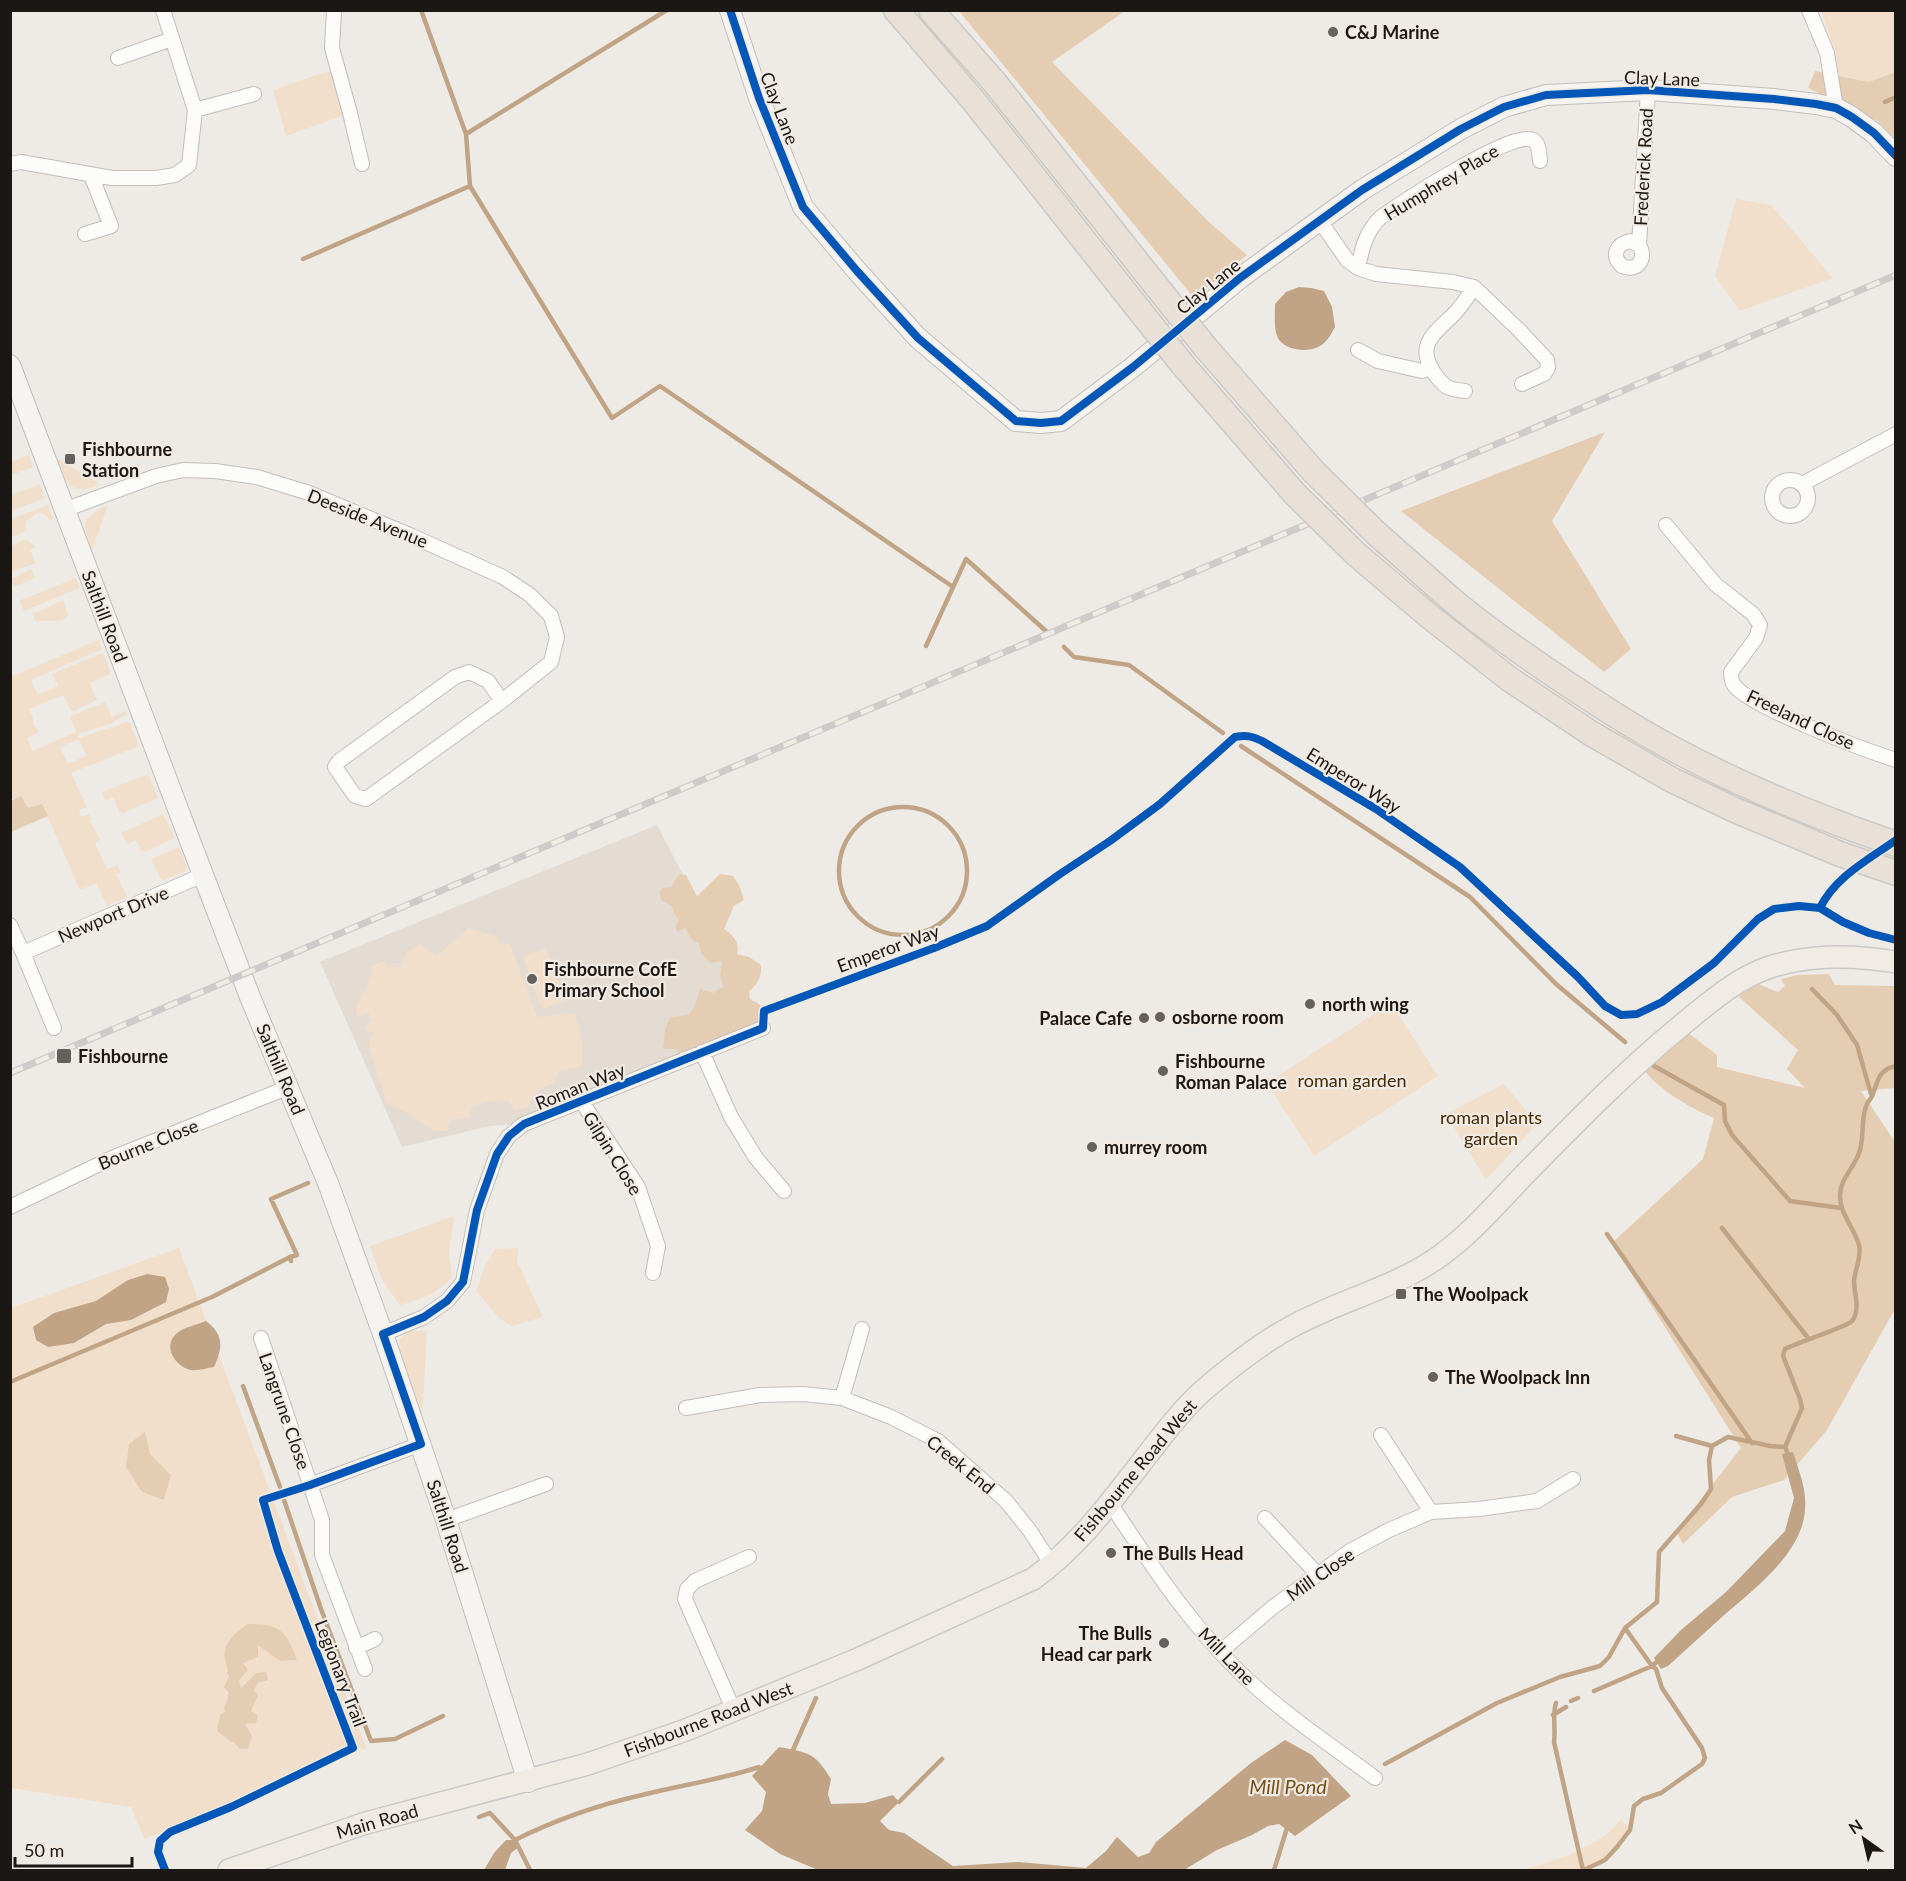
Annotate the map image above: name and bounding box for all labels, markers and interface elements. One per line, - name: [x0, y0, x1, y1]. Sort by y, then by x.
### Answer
- place label: C&J Marine: [1345, 21, 1440, 43]
- marker: C&J Marine: [1326, 25, 1340, 39]
- street label: Clay Lane: [1624, 66, 1700, 90]
- street label: Clay Lane: [756, 68, 804, 148]
- street label: Frederick Road: [1629, 108, 1657, 226]
- street label: Humphrey Place: [1380, 139, 1502, 225]
- street label: Clay Lane: [1171, 253, 1245, 319]
- place label: Fishbourne Station: [82, 438, 172, 481]
- marker: Fishbourne Station: [63, 452, 77, 466]
- street label: Deeside Avenue: [305, 484, 431, 552]
- street label: Salthill Road: [77, 567, 133, 665]
- street label: Freeland Close: [1744, 684, 1858, 754]
- street label: Emperor Way: [1303, 742, 1406, 818]
- street label: Newport Drive: [54, 881, 172, 947]
- street label: Emperor Way: [834, 919, 943, 977]
- place label: Fishbourne CofE Primary School: [544, 958, 677, 1001]
- marker: Fishbourne CofE Primary School: [525, 972, 539, 986]
- place label: north wing: [1322, 993, 1409, 1015]
- marker: north wing: [1303, 997, 1317, 1011]
- place label: osborne room: [1172, 1006, 1284, 1028]
- place label: Palace Cafe: [1039, 1007, 1132, 1029]
- marker: osborne room: [1153, 1010, 1167, 1024]
- marker: Palace Cafe: [1137, 1011, 1151, 1025]
- street label: Salthill Road: [252, 1020, 310, 1118]
- place label: Fishbourne: [78, 1045, 168, 1067]
- marker: Fishbourne: [55, 1047, 73, 1065]
- place label: Fishbourne Roman Palace: [1175, 1050, 1287, 1093]
- street label: Roman Way: [532, 1058, 629, 1114]
- marker: Fishbourne Roman Palace: [1156, 1064, 1170, 1078]
- park label: roman garden: [1298, 1069, 1406, 1091]
- park label: roman plants garden: [1440, 1106, 1542, 1149]
- street label: Gilpin Close: [579, 1107, 647, 1199]
- street label: Bourne Close: [95, 1114, 201, 1174]
- place label: murrey room: [1104, 1136, 1207, 1158]
- marker: murrey room: [1085, 1140, 1099, 1154]
- place label: The Woolpack: [1413, 1283, 1529, 1305]
- marker: The Woolpack: [1394, 1287, 1408, 1301]
- street label: Langrune Close: [255, 1350, 315, 1472]
- place label: The Woolpack Inn: [1445, 1366, 1590, 1388]
- marker: The Woolpack Inn: [1426, 1370, 1440, 1384]
- street label: Fishbourne Road West: [1069, 1394, 1201, 1546]
- street label: Creek End: [923, 1430, 999, 1498]
- street label: Salthill Road: [423, 1477, 473, 1575]
- place label: The Bulls Head: [1123, 1542, 1243, 1564]
- street label: Mill Close: [1282, 1543, 1358, 1605]
- marker: The Bulls Head: [1104, 1546, 1118, 1560]
- street label: Legionary Trail: [310, 1616, 372, 1730]
- place label: The Bulls Head car park: [1041, 1622, 1152, 1665]
- street label: Mill Lane: [1194, 1623, 1260, 1689]
- marker: The Bulls Head car park: [1157, 1636, 1171, 1650]
- street label: Fishbourne Road West: [621, 1676, 796, 1761]
- water label: Mill Pond: [1249, 1774, 1327, 1798]
- street label: Main Road: [333, 1799, 421, 1843]
- north arrow: [1834, 1809, 1894, 1869]
- text: N: [1845, 1815, 1866, 1837]
- scale bar: [15, 1830, 132, 1868]
- text: 50 m: [24, 1839, 64, 1861]

